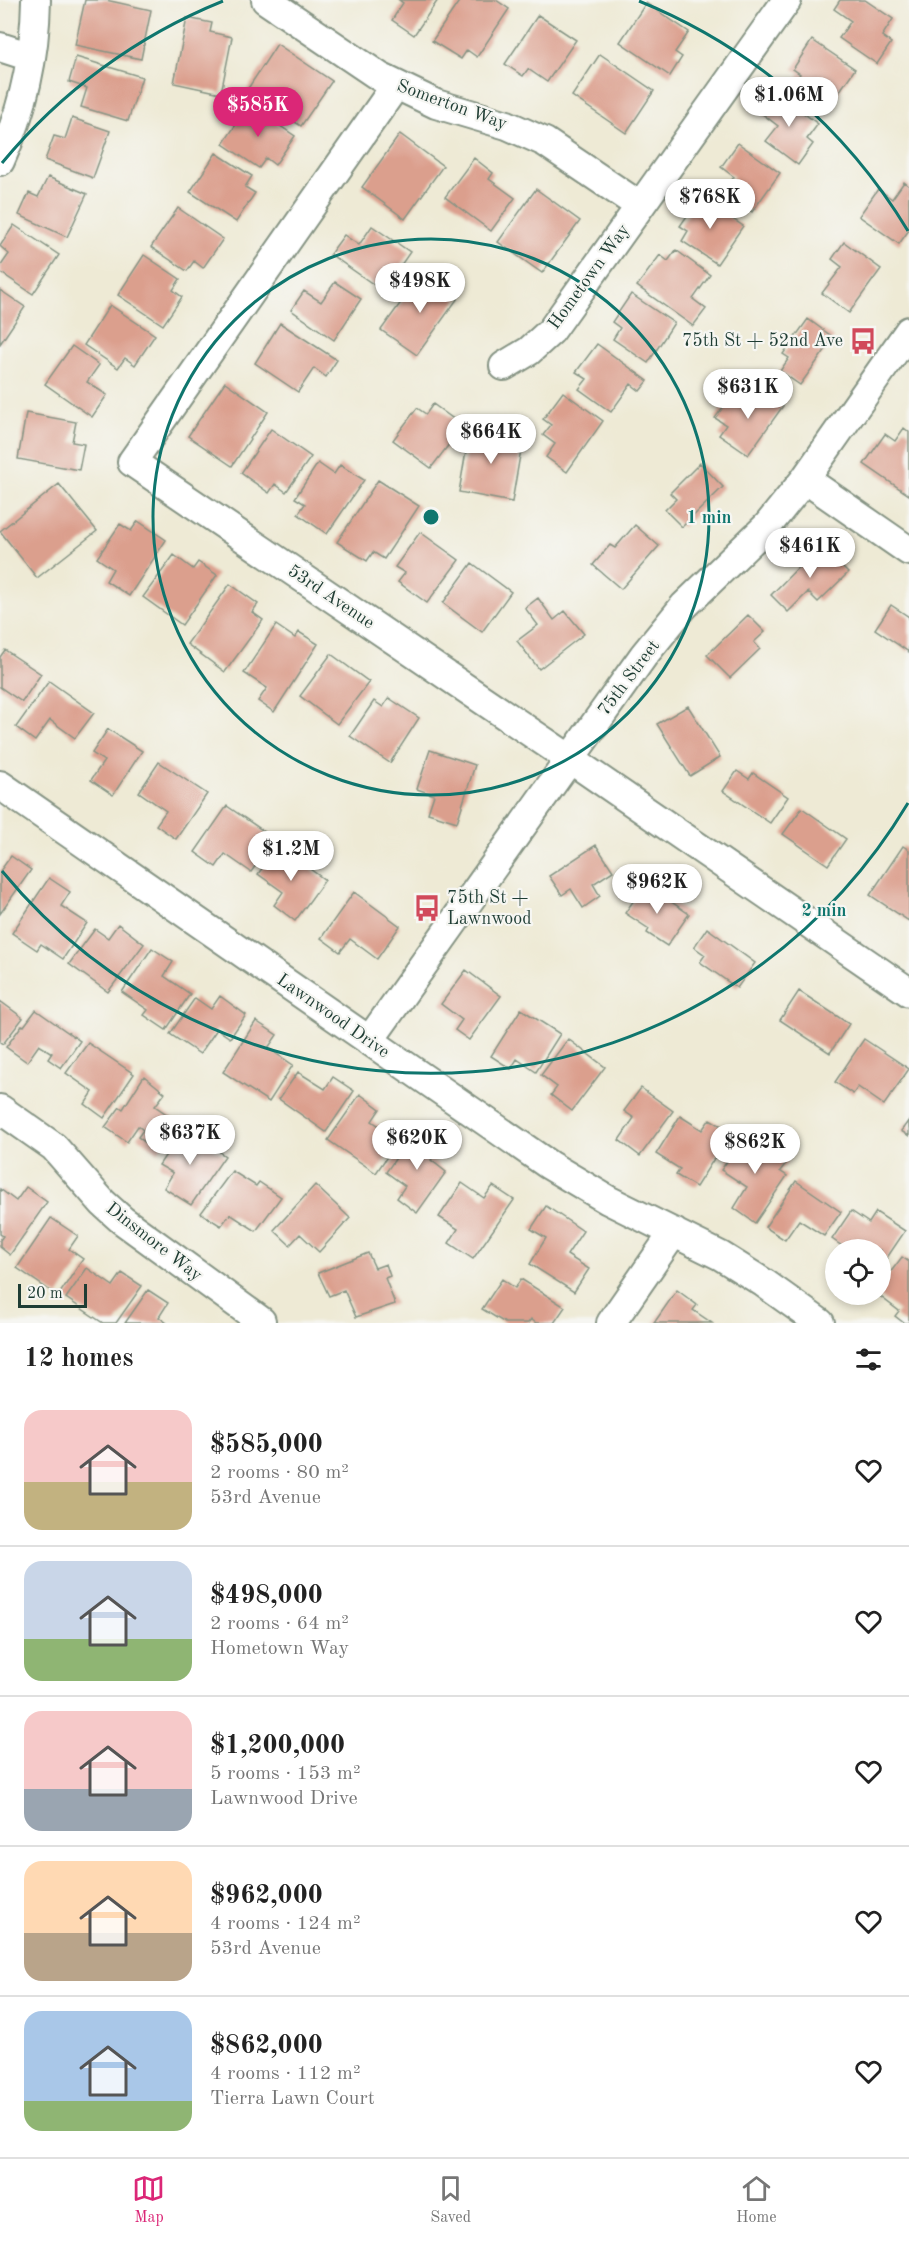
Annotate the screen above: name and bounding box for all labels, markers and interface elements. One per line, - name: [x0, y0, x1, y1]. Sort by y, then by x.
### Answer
- street label: Somerton Way: [394, 77, 510, 133]
- pin: $1.06M: [740, 77, 838, 128]
- text: $1.06M: [754, 86, 824, 106]
- pin: $585K: [216, 87, 300, 138]
- text: $585K: [227, 96, 289, 116]
- pin: $768K: [668, 179, 752, 230]
- text: $768K: [679, 188, 741, 208]
- street label: Hometown Way: [545, 221, 633, 333]
- pin: $498K: [378, 263, 462, 314]
- text: $498K: [389, 272, 451, 292]
- bus stop icon: 75th St + 52nd Ave: [848, 326, 878, 356]
- place label: 75th St + 52nd Ave: [682, 332, 843, 350]
- pin: $631K: [706, 369, 790, 420]
- text: $631K: [717, 378, 779, 398]
- pin: $664K: [449, 414, 533, 465]
- text: $664K: [460, 423, 522, 443]
- centre of rings: [421, 507, 441, 527]
- text: 1 min: [686, 509, 732, 527]
- pin: $461K: [768, 528, 852, 579]
- text: $461K: [779, 537, 841, 557]
- street label: 53rd Avenue: [285, 562, 377, 632]
- street label: 75th Street: [595, 637, 663, 719]
- pin: $1.2M: [249, 831, 333, 882]
- text: $1.2M: [262, 840, 320, 860]
- pin: $962K: [615, 864, 699, 915]
- text: $962K: [626, 873, 688, 893]
- place label: 75th St + Lawnwood: [447, 889, 532, 928]
- bus stop icon: 75th St + Lawnwood: [412, 893, 442, 923]
- text: 2 min: [801, 902, 847, 920]
- street label: Lawnwood Drive: [273, 971, 393, 1061]
- pin: $637K: [148, 1115, 232, 1166]
- pin: $620K: [375, 1120, 459, 1171]
- text: $637K: [159, 1124, 221, 1144]
- pin: $862K: [713, 1124, 797, 1175]
- text: $620K: [386, 1129, 448, 1149]
- text: $862K: [724, 1133, 786, 1153]
- street label: Dinsmore Way: [103, 1199, 206, 1285]
- map controls: [825, 1239, 891, 1305]
- button: locate: [825, 1239, 891, 1305]
- scale bar: [18, 1281, 87, 1308]
- text: 20 m: [27, 1286, 63, 1302]
- icon: filters: [852, 1343, 885, 1376]
- text: 12 homes: [24, 1346, 133, 1372]
- text: $585,000: [210, 1432, 323, 1458]
- icon: home: [72, 1434, 144, 1506]
- icon: heart: [852, 1454, 885, 1487]
- text: 2 rooms · 80 m²: [210, 1463, 349, 1483]
- text: 53rd Avenue: [210, 1488, 321, 1508]
- text: $498,000: [210, 1583, 323, 1609]
- icon: home: [72, 1585, 144, 1657]
- icon: heart: [852, 1605, 885, 1638]
- text: 2 rooms · 64 m²: [210, 1614, 349, 1634]
- text: Hometown Way: [210, 1639, 349, 1659]
- text: $1,200,000: [210, 1733, 345, 1759]
- icon: home: [72, 1735, 144, 1807]
- icon: heart: [852, 1755, 885, 1788]
- text: 5 rooms · 153 m²: [210, 1764, 360, 1784]
- text: Lawnwood Drive: [210, 1789, 358, 1809]
- text: $962,000: [210, 1883, 323, 1909]
- icon: home: [72, 1885, 144, 1957]
- icon: heart: [852, 1905, 885, 1938]
- text: 4 rooms · 124 m²: [210, 1914, 360, 1934]
- text: 53rd Avenue: [210, 1939, 321, 1959]
- text: $862,000: [210, 2033, 323, 2059]
- icon: home: [72, 2035, 144, 2107]
- icon: heart: [852, 2055, 885, 2088]
- text: 4 rooms · 112 m²: [210, 2064, 360, 2084]
- text: Tierra Lawn Court: [210, 2089, 375, 2109]
- tab: Map: [132, 2172, 165, 2228]
- tab: Saved: [430, 2172, 471, 2228]
- tab: Home: [736, 2172, 777, 2228]

